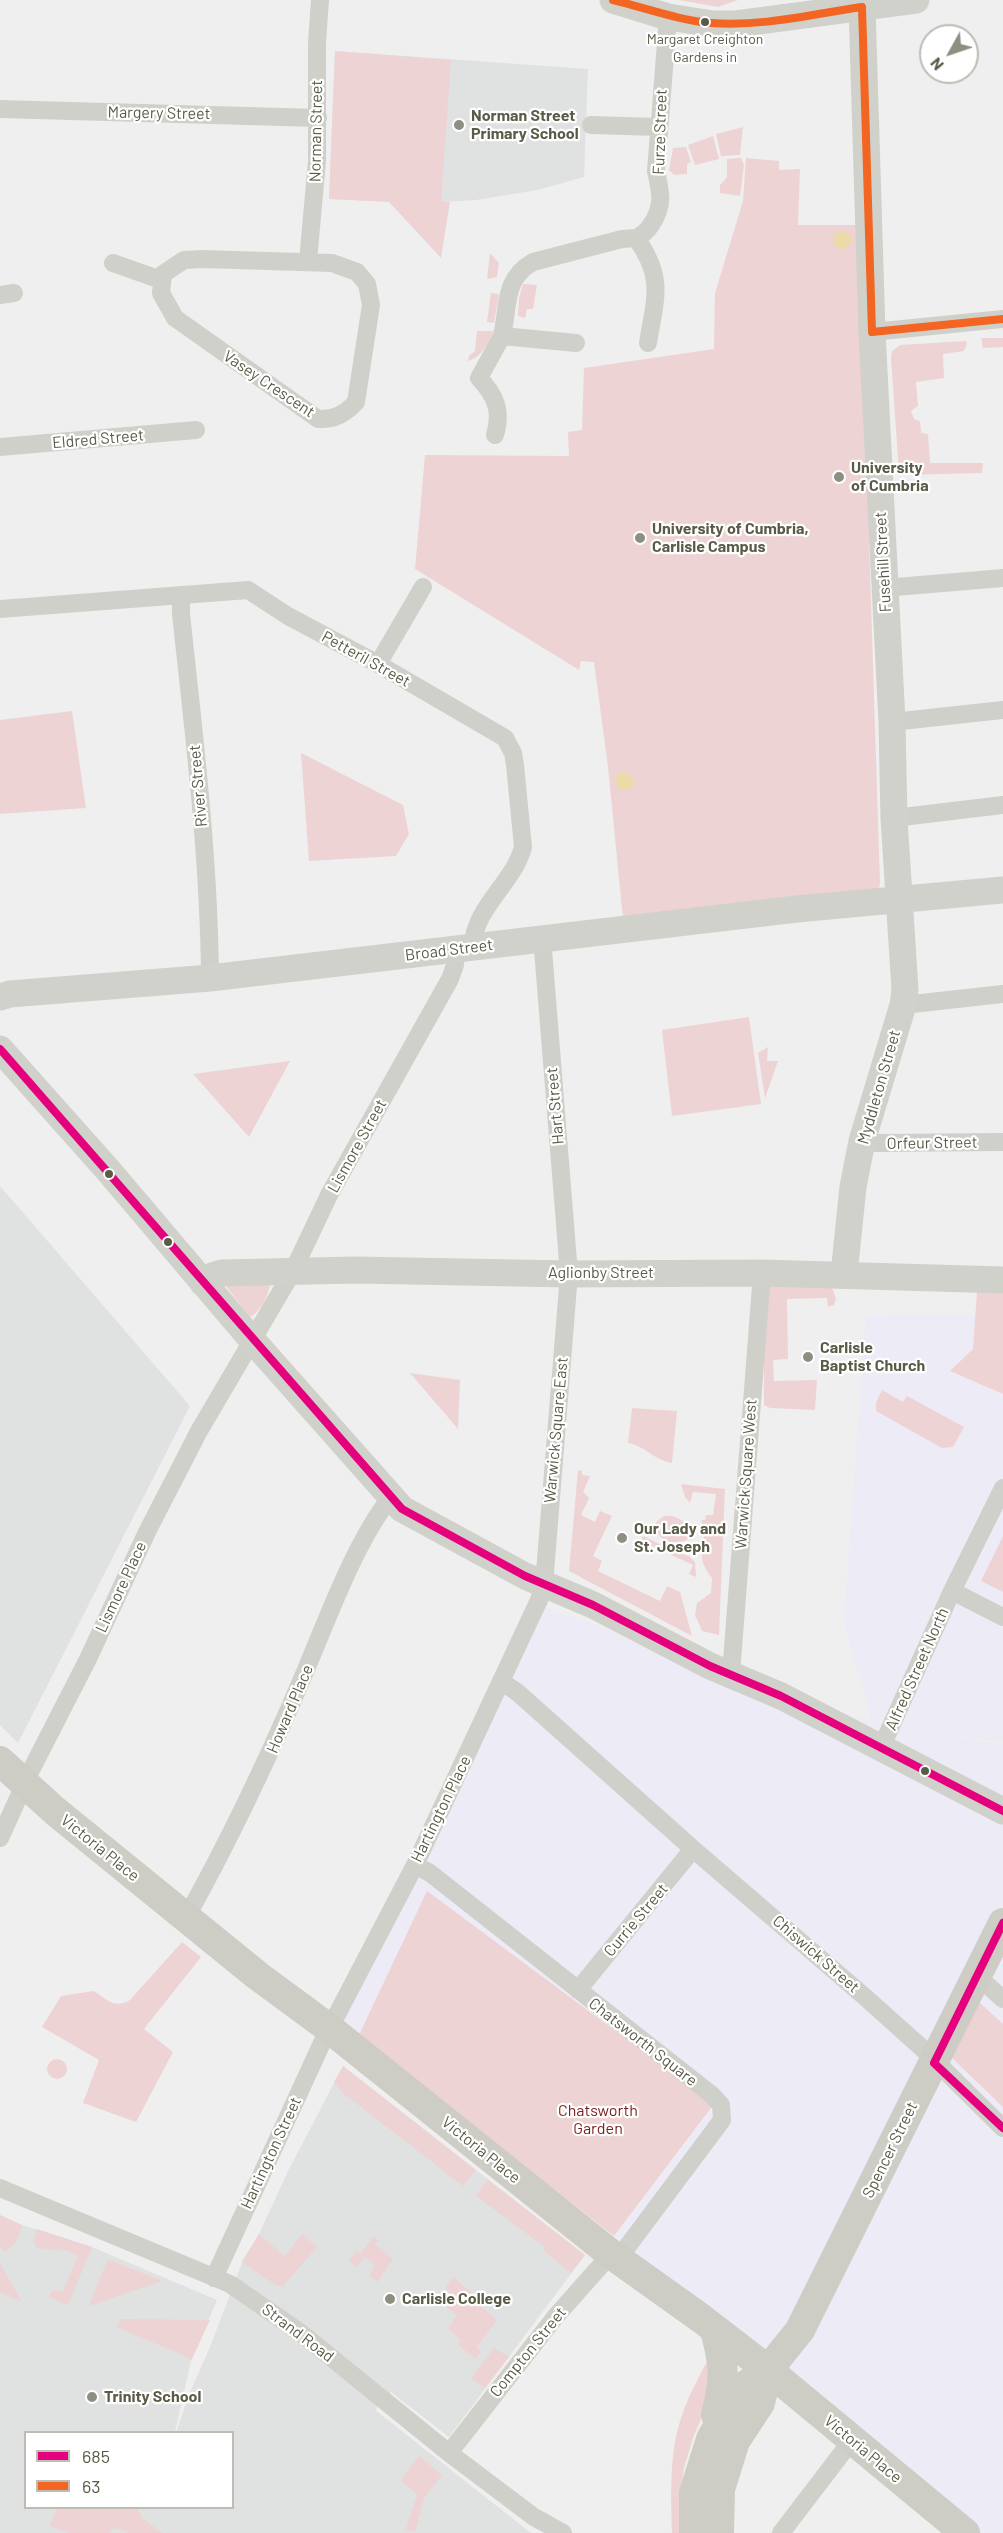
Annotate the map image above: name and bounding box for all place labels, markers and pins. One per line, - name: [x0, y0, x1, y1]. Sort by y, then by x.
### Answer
- marker: Margaret Creighton Gardens in: [699, 16, 711, 28]
- place label: Margaret Creighton Gardens in: [647, 31, 763, 63]
- place label: Norman Street Primary School: [471, 106, 579, 144]
- marker: Norman Street Primary School: [452, 118, 466, 132]
- place label: University of Cumbria: [851, 458, 929, 496]
- marker: University of Cumbria: [832, 470, 846, 484]
- place label: University of Cumbria, Carlisle Campus: [652, 519, 809, 557]
- marker: University of Cumbria, Carlisle Campus: [633, 531, 647, 545]
- unlabelled marker: [103, 1168, 115, 1180]
- unlabelled marker: [162, 1236, 174, 1248]
- place label: Carlisle Baptist Church: [820, 1338, 925, 1376]
- marker: Carlisle Baptist Church: [801, 1350, 815, 1364]
- place label: Our Lady and St. Joseph: [634, 1519, 726, 1557]
- marker: Our Lady and St. Joseph: [615, 1531, 629, 1545]
- unlabelled marker: [919, 1765, 931, 1777]
- place label: Carlisle College: [402, 2289, 511, 2309]
- marker: Carlisle College: [383, 2292, 397, 2306]
- place label: Trinity School: [104, 2387, 201, 2407]
- marker: Trinity School: [85, 2390, 99, 2404]

